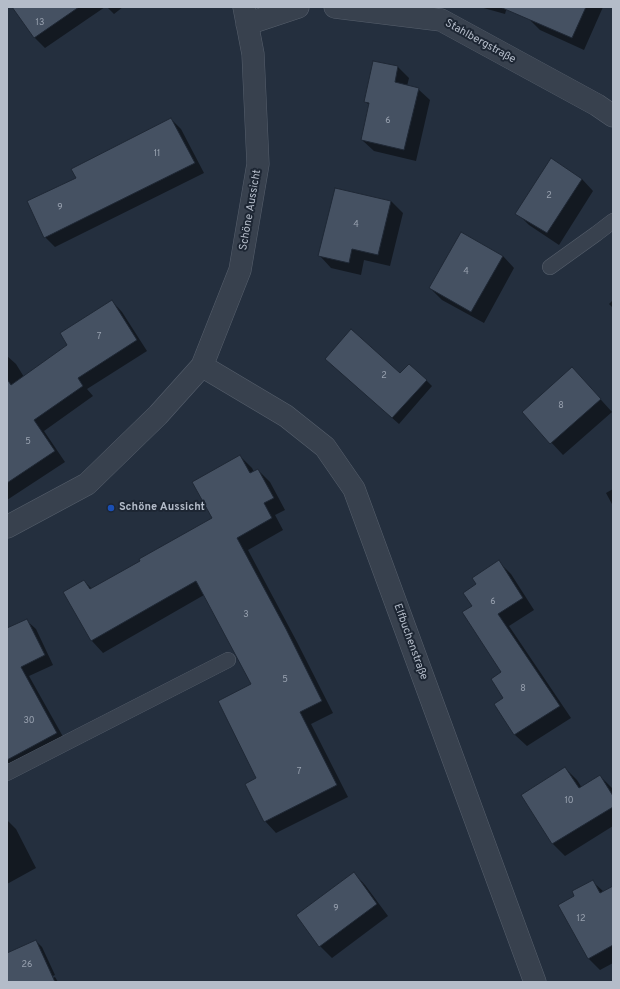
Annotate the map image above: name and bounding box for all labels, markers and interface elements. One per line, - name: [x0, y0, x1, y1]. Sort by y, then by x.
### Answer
- street label: Stahlbergstraße: [442, 17, 518, 67]
- house number: 13: [36, 18, 44, 28]
- house number: 6: [385, 116, 391, 126]
- house number: 11: [154, 149, 160, 159]
- street label: Schöne Aussicht: [237, 169, 265, 251]
- house number: 2: [546, 191, 552, 201]
- house number: 9: [57, 203, 63, 213]
- house number: 4: [353, 220, 359, 230]
- house number: 4: [463, 267, 469, 277]
- house number: 7: [97, 332, 101, 342]
- house number: 2: [381, 371, 387, 381]
- house number: 8: [558, 401, 564, 411]
- house number: 5: [25, 437, 31, 447]
- place label: Schöne Aussicht: [119, 501, 205, 515]
- marker: Schöne Aussicht: [106, 503, 116, 513]
- house number: 6: [490, 597, 496, 607]
- street label: Elfbuchenstraße: [390, 602, 430, 682]
- house number: 3: [243, 610, 249, 620]
- house number: 5: [282, 675, 288, 685]
- house number: 8: [520, 684, 526, 694]
- house number: 30: [23, 716, 35, 726]
- house number: 7: [297, 767, 301, 777]
- house number: 10: [564, 796, 574, 806]
- house number: 9: [333, 904, 339, 914]
- house number: 12: [577, 914, 585, 924]
- house number: 26: [22, 960, 32, 970]

